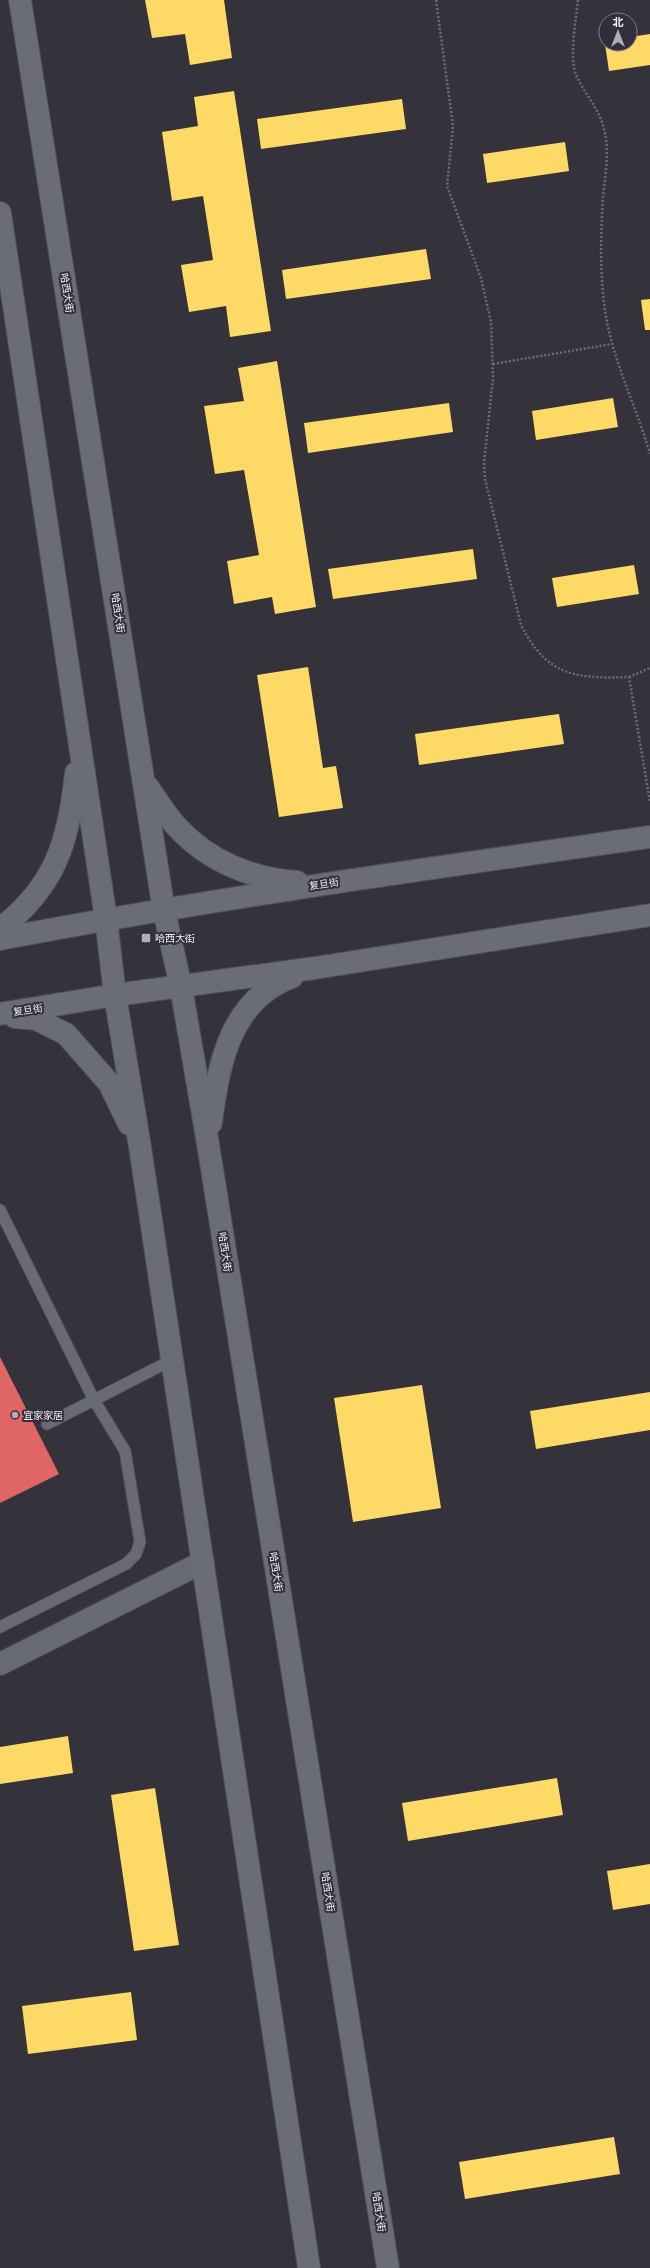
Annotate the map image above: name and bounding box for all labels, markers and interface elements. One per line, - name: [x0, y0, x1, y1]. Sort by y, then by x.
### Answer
- north arrow: [598, 12, 638, 52]
- text: 北: [613, 16, 624, 29]
- street label: 哈西大街: [58, 272, 76, 314]
- street label: 哈西大街: [109, 592, 127, 634]
- street label: 复旦街: [308, 876, 340, 892]
- marker: 哈西大街: [140, 932, 152, 944]
- place label: 哈西大街: [155, 933, 195, 944]
- street label: 复旦街: [12, 1002, 44, 1018]
- street label: 哈西大街: [216, 1231, 234, 1273]
- marker: 宜家家居: [10, 1410, 20, 1420]
- place label: 宜家家居: [23, 1410, 63, 1421]
- street label: 哈西大街: [267, 1551, 285, 1593]
- street label: 哈西大街: [319, 1871, 337, 1913]
- street label: 哈西大街: [370, 2191, 388, 2233]

